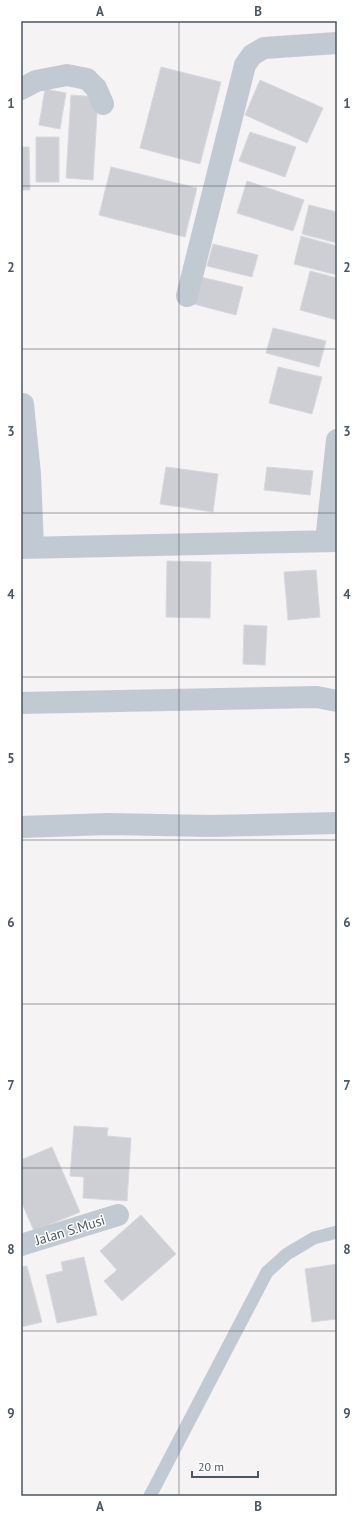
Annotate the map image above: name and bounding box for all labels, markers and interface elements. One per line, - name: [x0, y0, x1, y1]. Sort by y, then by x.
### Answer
- text: A: [96, 3, 104, 20]
- text: B: [254, 3, 262, 20]
- text: 1: [7, 95, 15, 112]
- text: 1: [343, 95, 351, 112]
- text: 2: [7, 259, 15, 276]
- text: 2: [343, 259, 351, 276]
- text: 3: [7, 423, 15, 440]
- text: 3: [343, 423, 351, 440]
- text: 4: [7, 586, 15, 603]
- text: 4: [343, 586, 351, 603]
- text: 5: [7, 750, 15, 767]
- text: 5: [343, 750, 351, 767]
- text: 6: [7, 914, 15, 931]
- text: 6: [343, 914, 351, 931]
- text: 7: [7, 1077, 15, 1094]
- text: 7: [343, 1077, 351, 1094]
- street label: Jalan S.Musi: [32, 1211, 107, 1249]
- text: 8: [7, 1241, 15, 1258]
- text: 8: [343, 1241, 351, 1258]
- text: 9: [7, 1405, 15, 1422]
- text: 9: [343, 1405, 351, 1422]
- scale bar: [192, 1453, 258, 1479]
- text: 20 m: [198, 1459, 224, 1474]
- text: A: [96, 1498, 104, 1515]
- text: B: [254, 1498, 262, 1515]

